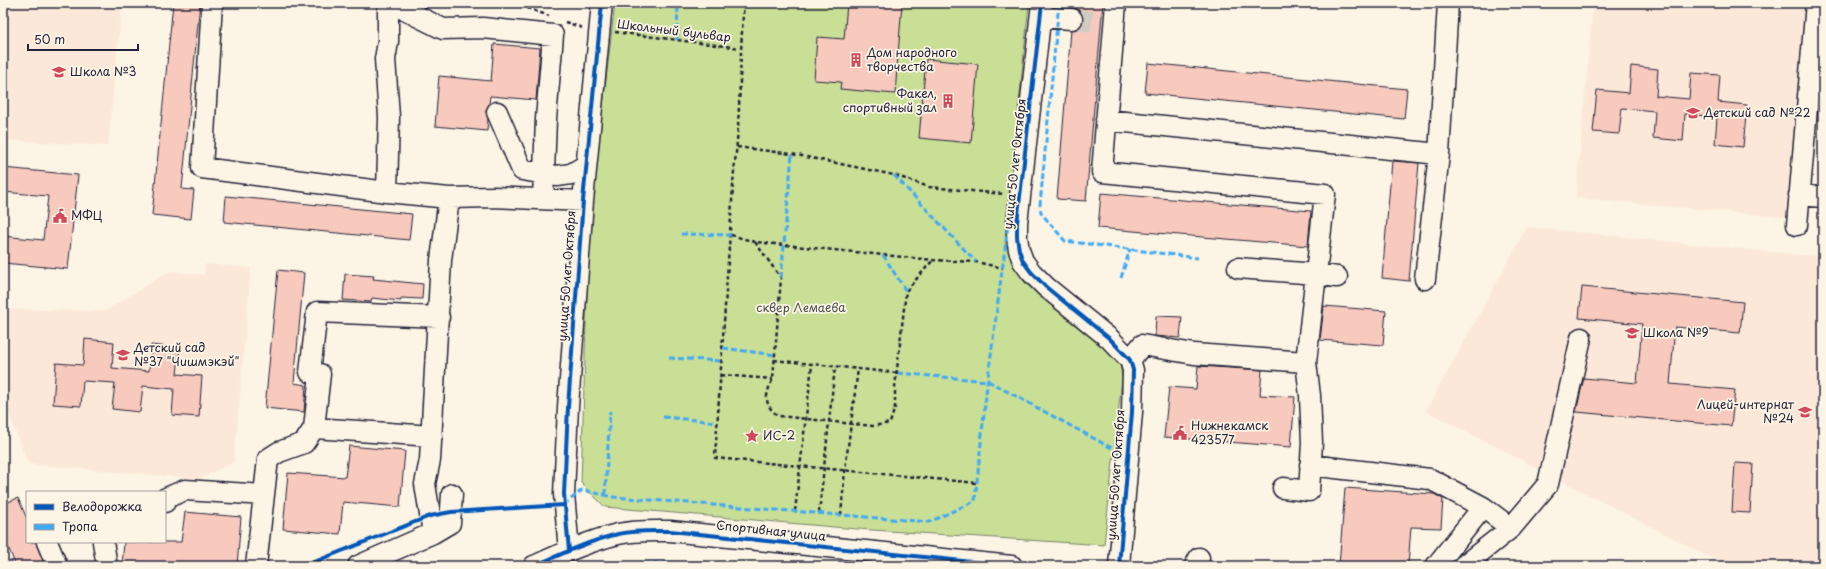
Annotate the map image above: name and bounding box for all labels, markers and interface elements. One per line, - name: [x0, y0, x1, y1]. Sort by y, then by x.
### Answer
- street label: Школьный бульвар: [616, 14, 732, 46]
- scale bar: [28, 26, 138, 52]
- text: 50 m: [34, 30, 65, 48]
- place label: Дом народного творчества: [866, 43, 957, 75]
- building icon: Дом народного творчества: [848, 52, 864, 68]
- place label: Школа №3: [70, 62, 137, 80]
- school or university icon: Школа №3: [51, 64, 67, 80]
- place label: Факел, спортивный зал: [843, 84, 937, 116]
- building icon: Факел, спортивный зал: [940, 93, 956, 109]
- street label: улица 50 лет Октября: [998, 98, 1030, 230]
- place label: Детский сад №22: [1703, 103, 1811, 121]
- school or university icon: Детский сад №22: [1685, 105, 1701, 121]
- place label: МФЦ: [71, 206, 103, 224]
- public building icon: МФЦ: [52, 208, 68, 224]
- street label: улица 50 лет Октября: [552, 210, 580, 342]
- park label: сквер Лемаева: [756, 298, 846, 316]
- place label: Школа №9: [1643, 323, 1709, 341]
- school or university icon: Школа №9: [1624, 325, 1640, 341]
- place label: Детский сад №37 "Чишмэкэй": [133, 338, 239, 370]
- school or university icon: Детский сад №37 "Чишмэкэй": [115, 347, 131, 363]
- place label: Лицей-интернат №24: [1697, 395, 1795, 427]
- school or university icon: Лицей-интернат №24: [1797, 404, 1813, 420]
- street label: улица 50 лет Октября: [1101, 409, 1129, 541]
- place label: Нижнекамск 423577: [1191, 416, 1269, 448]
- public building icon: Нижнекамск 423577: [1172, 425, 1188, 441]
- place label: ИС-2: [763, 426, 795, 444]
- place icon: ИС-2: [744, 428, 760, 444]
- legend: [26, 491, 166, 543]
- text: Велодорожка: [62, 497, 142, 515]
- street label: Спортивная улица: [715, 515, 827, 545]
- text: Тропа: [62, 517, 98, 535]

